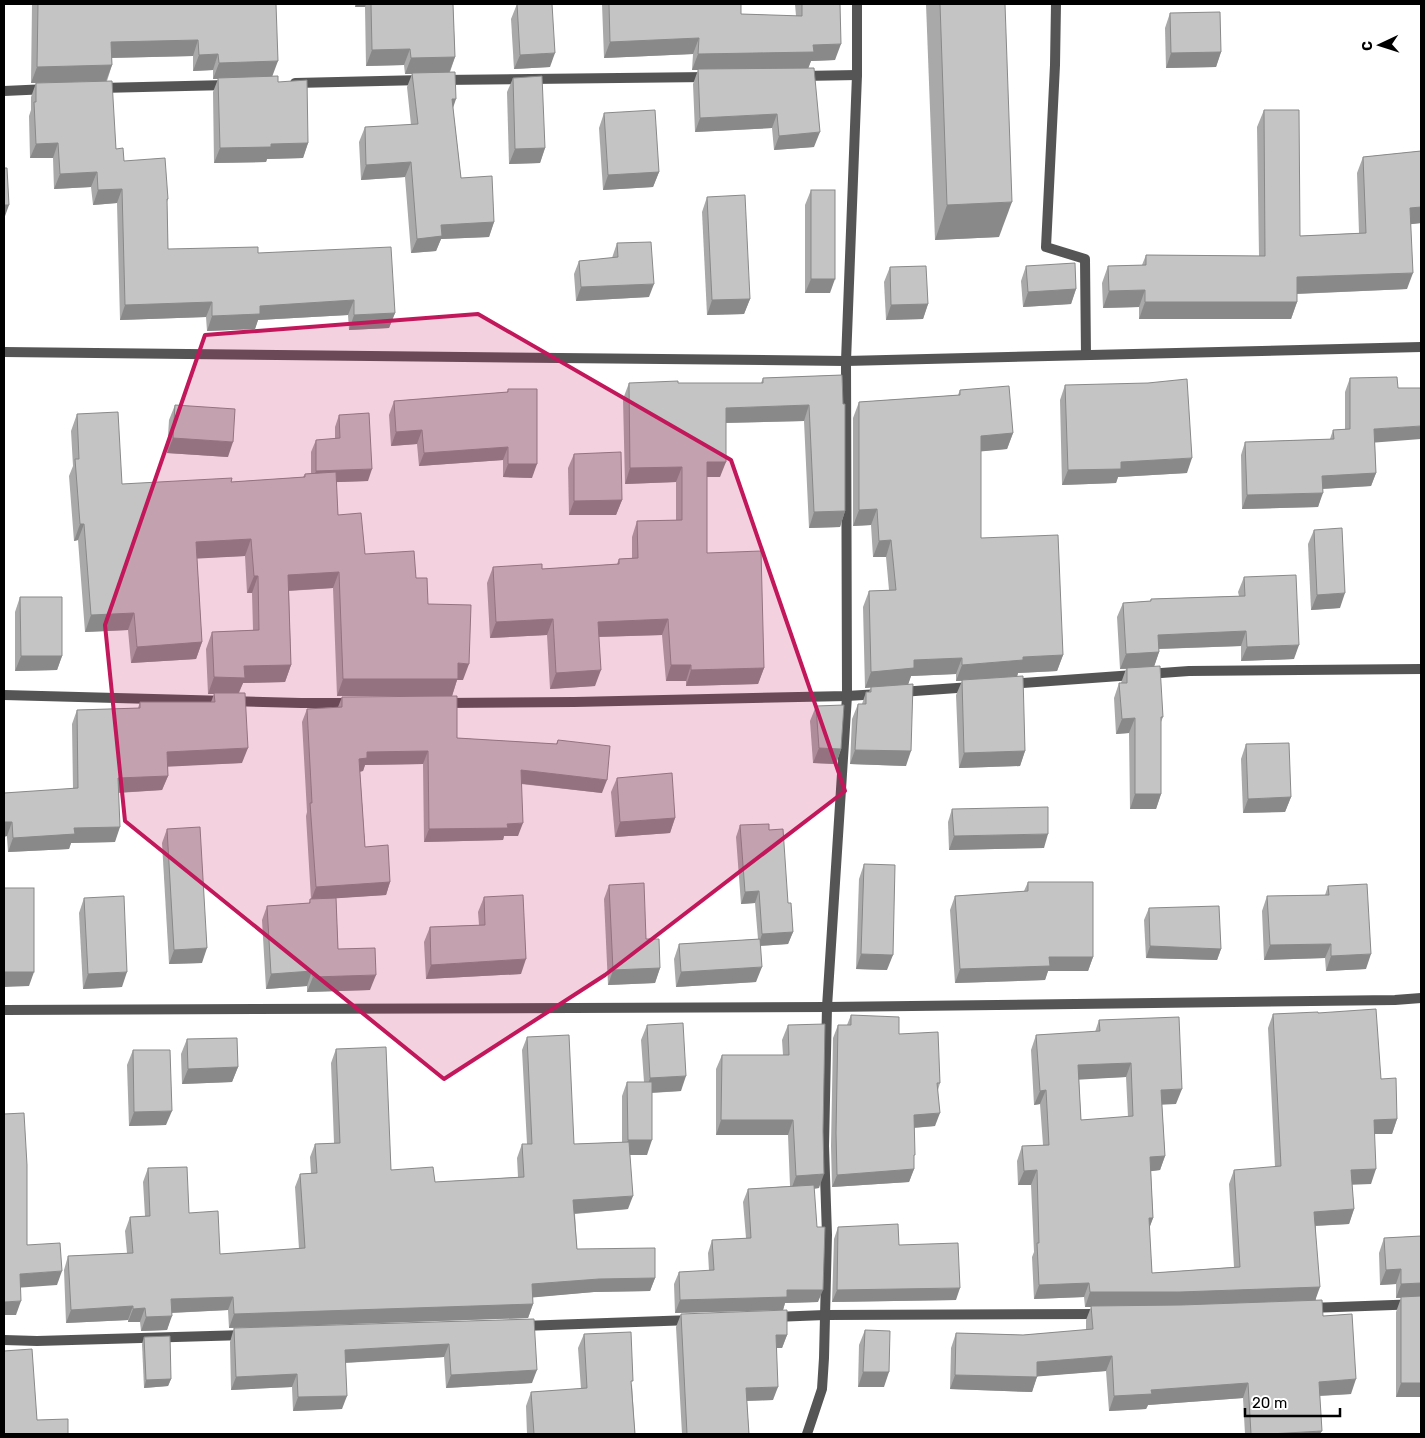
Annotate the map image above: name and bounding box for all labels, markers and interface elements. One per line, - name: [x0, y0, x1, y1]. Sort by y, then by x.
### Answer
- north arrow: [1355, 20, 1405, 70]
- text: С: [1359, 40, 1376, 51]
- scale bar: [1245, 1386, 1340, 1418]
- text: 20 m: [1252, 1394, 1287, 1412]

